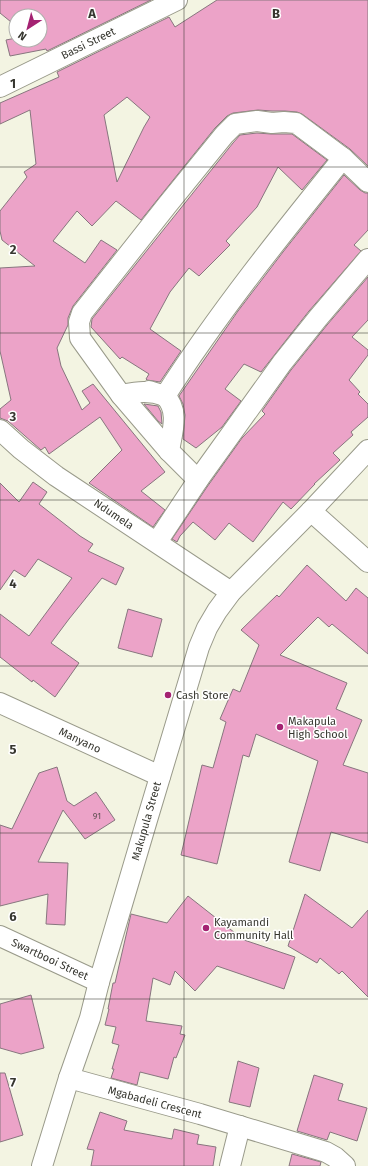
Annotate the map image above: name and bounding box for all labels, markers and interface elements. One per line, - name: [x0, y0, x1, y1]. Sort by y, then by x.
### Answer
- text: A: [87, 6, 96, 21]
- text: B: [272, 6, 280, 21]
- north arrow: [8, 8, 48, 48]
- street label: Bassi Street: [59, 25, 117, 62]
- text: N: [16, 28, 29, 43]
- text: 1: [10, 76, 16, 91]
- text: 2: [10, 242, 17, 257]
- text: 3: [9, 409, 17, 424]
- street label: Ndumela: [91, 496, 136, 532]
- text: 4: [9, 576, 17, 591]
- place label: Cash Store: [176, 689, 229, 702]
- marker: Cash Store: [163, 690, 173, 700]
- place label: Makapula High School: [288, 715, 347, 741]
- marker: Makapula High School: [275, 722, 285, 732]
- street label: Manyano: [57, 725, 103, 756]
- text: 5: [10, 742, 17, 757]
- street label: Makupula Street: [129, 780, 164, 862]
- house number: 91: [93, 811, 101, 821]
- text: 6: [9, 909, 17, 924]
- place label: Kayamandi Community Hall: [214, 916, 293, 942]
- marker: Kayamandi Community Hall: [201, 923, 211, 933]
- street label: Swartbooi Street: [9, 936, 90, 983]
- text: 7: [10, 1075, 16, 1090]
- street label: Mgabadeli Crescent: [106, 1084, 203, 1121]

